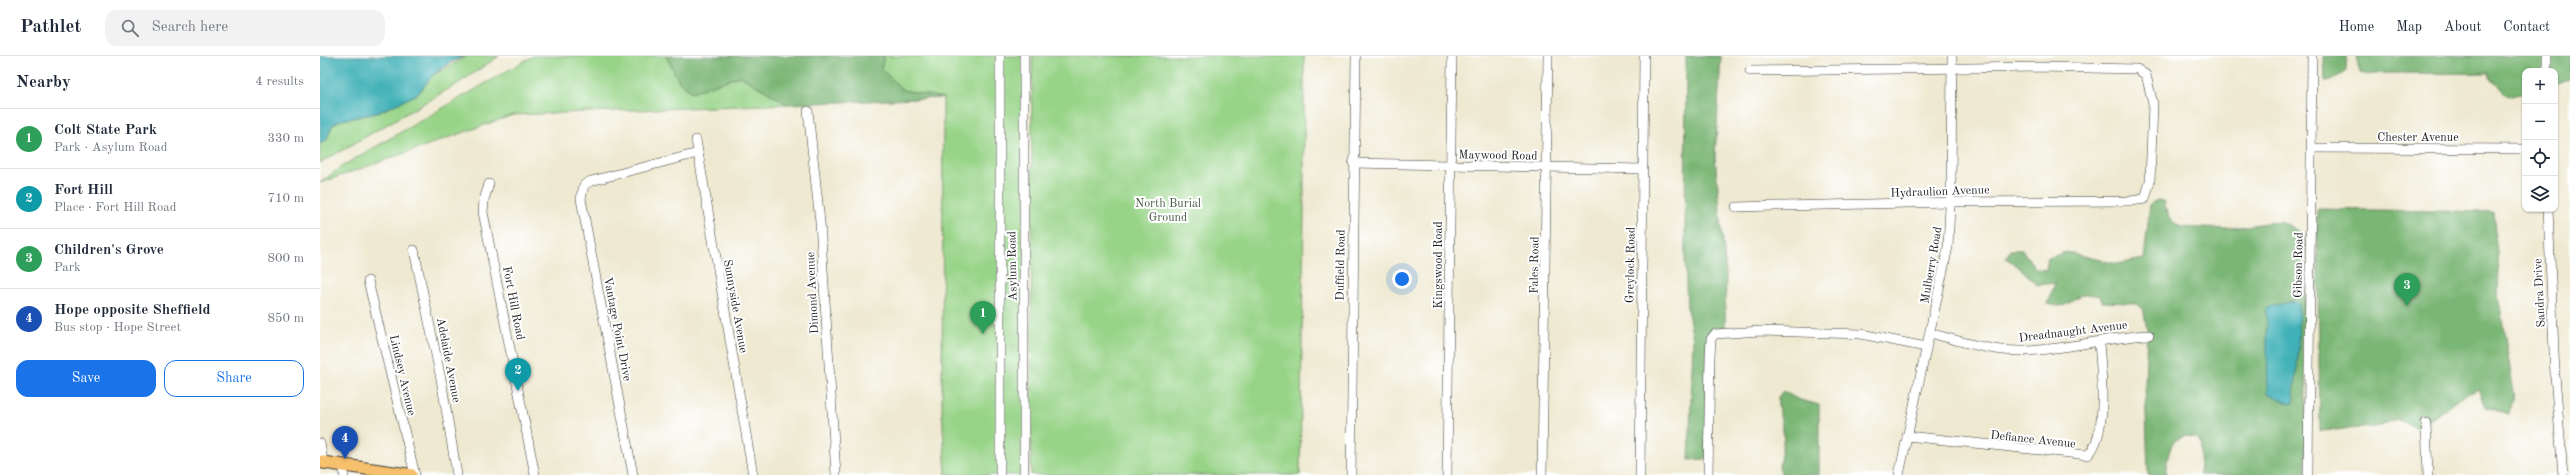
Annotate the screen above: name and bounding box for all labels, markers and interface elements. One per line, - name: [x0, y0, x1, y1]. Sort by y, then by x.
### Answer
- search box: [105, 10, 385, 46]
- icon: search: [119, 17, 141, 39]
- text: Pathlet: [20, 18, 81, 37]
- text: Search here: [151, 20, 228, 35]
- text: Home: [2339, 20, 2374, 34]
- text: Map: [2396, 20, 2422, 34]
- text: About: [2444, 20, 2481, 34]
- text: Contact: [2503, 20, 2550, 34]
- map controls: [2522, 68, 2558, 212]
- button: +: [2522, 68, 2558, 104]
- text: Nearby: [16, 74, 71, 91]
- text: 4 results: [255, 75, 304, 88]
- button: −: [2522, 104, 2558, 140]
- text: Colt State Park: [54, 123, 157, 138]
- text: 1: [25, 132, 33, 145]
- text: 330 m: [267, 132, 304, 145]
- street label: Chester Avenue: [2377, 132, 2459, 144]
- button: locate: [2522, 140, 2558, 176]
- text: Park · Asylum Road: [54, 141, 168, 154]
- street label: Maywood Road: [1458, 149, 1538, 163]
- button: layers: [2522, 176, 2558, 212]
- text: Fort Hill: [54, 183, 113, 198]
- street label: Hydraulion Avenue: [1890, 184, 1990, 200]
- text: 2: [25, 192, 33, 205]
- text: 710 m: [267, 192, 304, 205]
- park label: North Burial Ground: [1135, 198, 1201, 224]
- text: Place · Fort Hill Road: [54, 201, 177, 214]
- street label: Kingswood Road: [1433, 221, 1445, 309]
- street label: Mulberry Road: [1919, 226, 1945, 304]
- street label: Greylock Road: [1624, 227, 1638, 303]
- street label: Duffield Road: [1334, 229, 1348, 301]
- street label: Asylum Road: [1006, 231, 1020, 301]
- street label: Gibson Road: [2292, 232, 2306, 298]
- street label: Fales Road: [1529, 236, 1541, 294]
- text: Children's Grove: [54, 243, 164, 258]
- street label: Dimond Avenue: [805, 251, 821, 334]
- text: 3: [25, 252, 33, 265]
- text: 800 m: [267, 252, 304, 265]
- street label: Sunnyside Avenue: [721, 258, 749, 354]
- street label: Sandra Drive: [2532, 258, 2548, 328]
- text: Park: [54, 261, 81, 274]
- street label: Fort Hill Road: [500, 265, 526, 341]
- your location: [1392, 269, 1412, 289]
- pin: 3: [2394, 273, 2420, 306]
- street label: Vantage Point Drive: [601, 276, 633, 383]
- pin: 1: [970, 301, 996, 334]
- text: Hope opposite Sheffield: [54, 303, 211, 318]
- text: 4: [25, 312, 33, 325]
- text: 850 m: [267, 312, 304, 325]
- street label: Adelaide Avenue: [434, 317, 462, 404]
- street label: Dreadnaught Avenue: [2018, 319, 2129, 345]
- text: Bus stop · Hope Street: [54, 321, 181, 334]
- street label: Lindsey Avenue: [387, 334, 417, 417]
- pin: 2: [505, 358, 531, 391]
- button: Save: [16, 360, 156, 397]
- button: Share: [164, 360, 304, 397]
- pin: 4: [332, 426, 358, 459]
- street label: Defiance Avenue: [1990, 430, 2077, 450]

